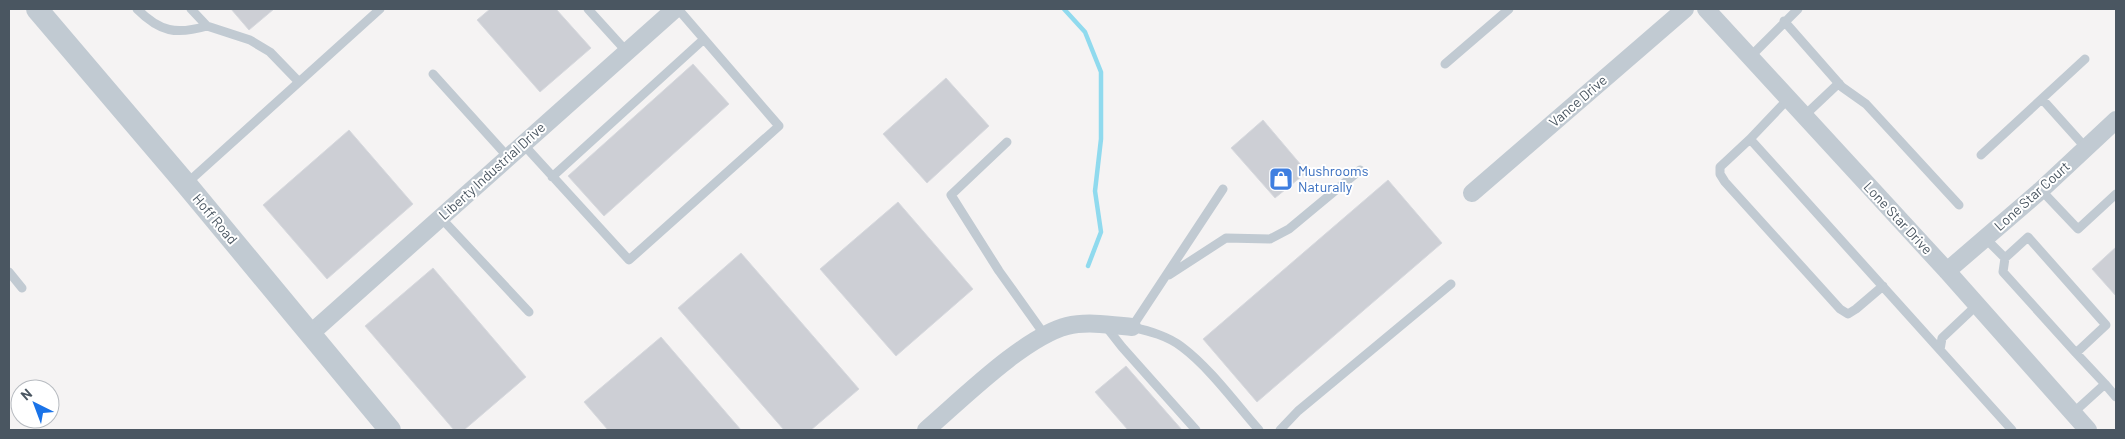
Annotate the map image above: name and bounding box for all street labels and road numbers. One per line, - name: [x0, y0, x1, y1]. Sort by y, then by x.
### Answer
- street label: Vance Drive: [1545, 71, 1610, 130]
- street label: Liberty Industrial Drive: [435, 118, 548, 223]
- street label: Lone Star Court: [1990, 157, 2073, 234]
- street label: Lone Star Drive: [1861, 178, 1936, 257]
- street label: Hoff Road: [189, 190, 241, 247]

